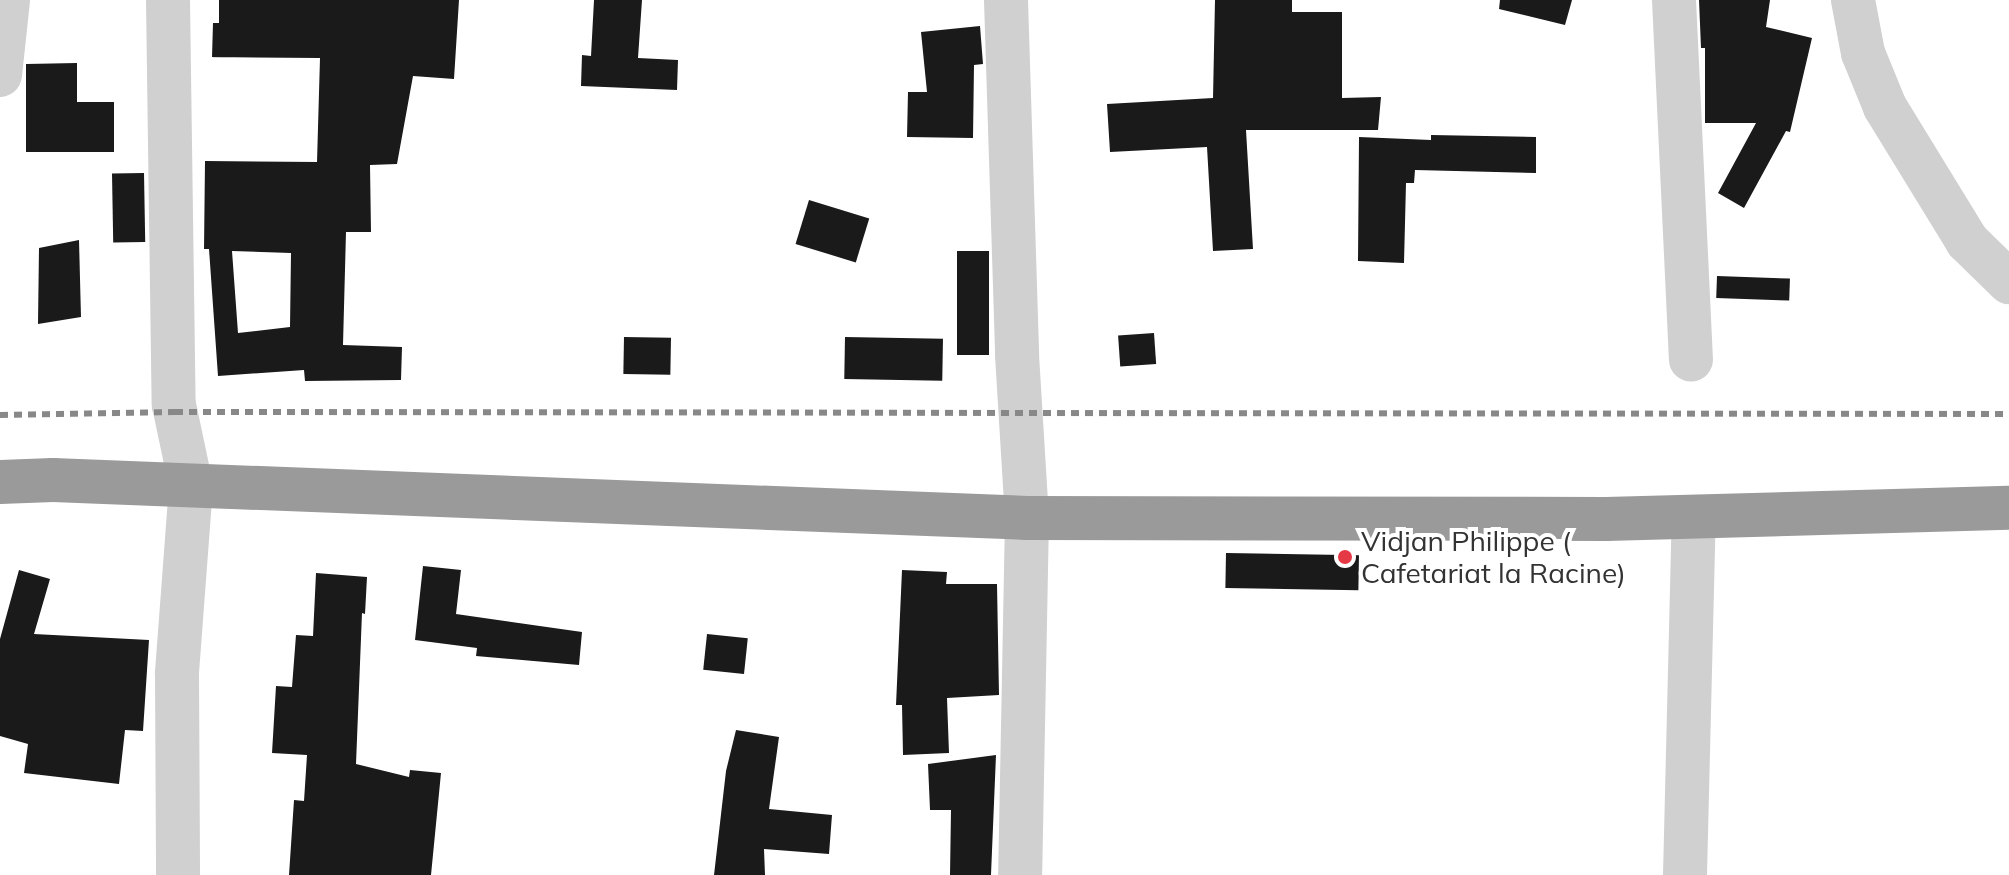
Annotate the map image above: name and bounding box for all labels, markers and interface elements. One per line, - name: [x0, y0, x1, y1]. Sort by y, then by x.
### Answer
- place label: Vidjan Philippe ( Cafetariat la Racine): [1361, 524, 1626, 590]
- marker: Vidjan Philippe ( Cafetariat la Racine): [1336, 548, 1354, 566]

